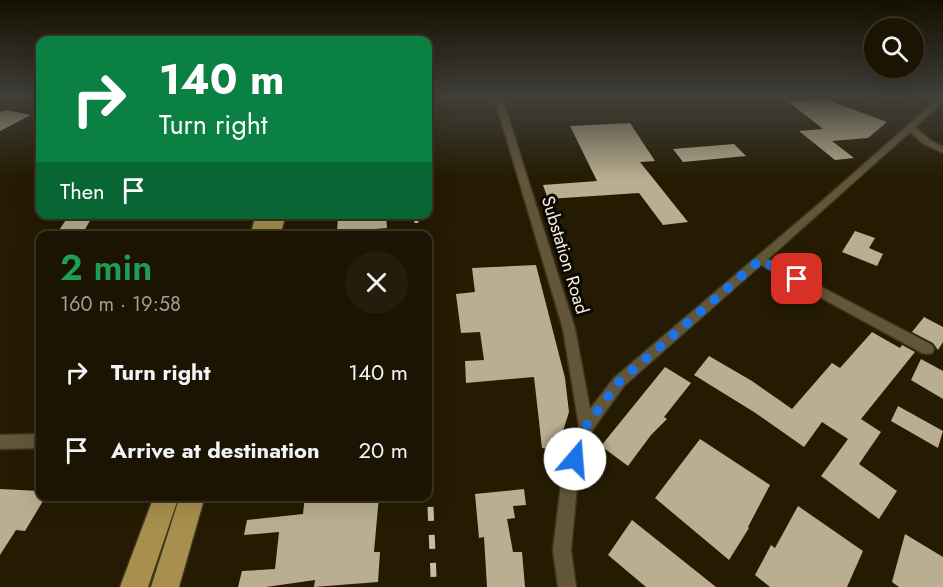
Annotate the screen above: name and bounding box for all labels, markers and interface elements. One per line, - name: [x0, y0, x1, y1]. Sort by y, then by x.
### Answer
- map controls: [864, 18, 924, 78]
- button: search: [864, 18, 924, 78]
- text: 140 m: [159, 49, 285, 110]
- icon: right: [60, 60, 138, 138]
- text: Turn right: [159, 105, 267, 144]
- icon: arrive: [117, 174, 150, 207]
- text: Then: [60, 175, 105, 207]
- street label: Substation Road: [535, 193, 595, 317]
- text: 2 min: [60, 241, 152, 293]
- button: close: [345, 251, 408, 314]
- pin: [771, 253, 822, 304]
- icon: arrive: [780, 262, 813, 295]
- text: 160 m · 19:58: [60, 290, 181, 319]
- icon: right: [60, 356, 93, 389]
- text: Turn right: [111, 356, 211, 388]
- text: 140 m: [348, 356, 408, 388]
- position arrow: [543, 427, 607, 491]
- icon: arrive: [60, 434, 93, 467]
- text: Arrive at destination: [111, 434, 320, 466]
- text: 20 m: [359, 434, 408, 466]

